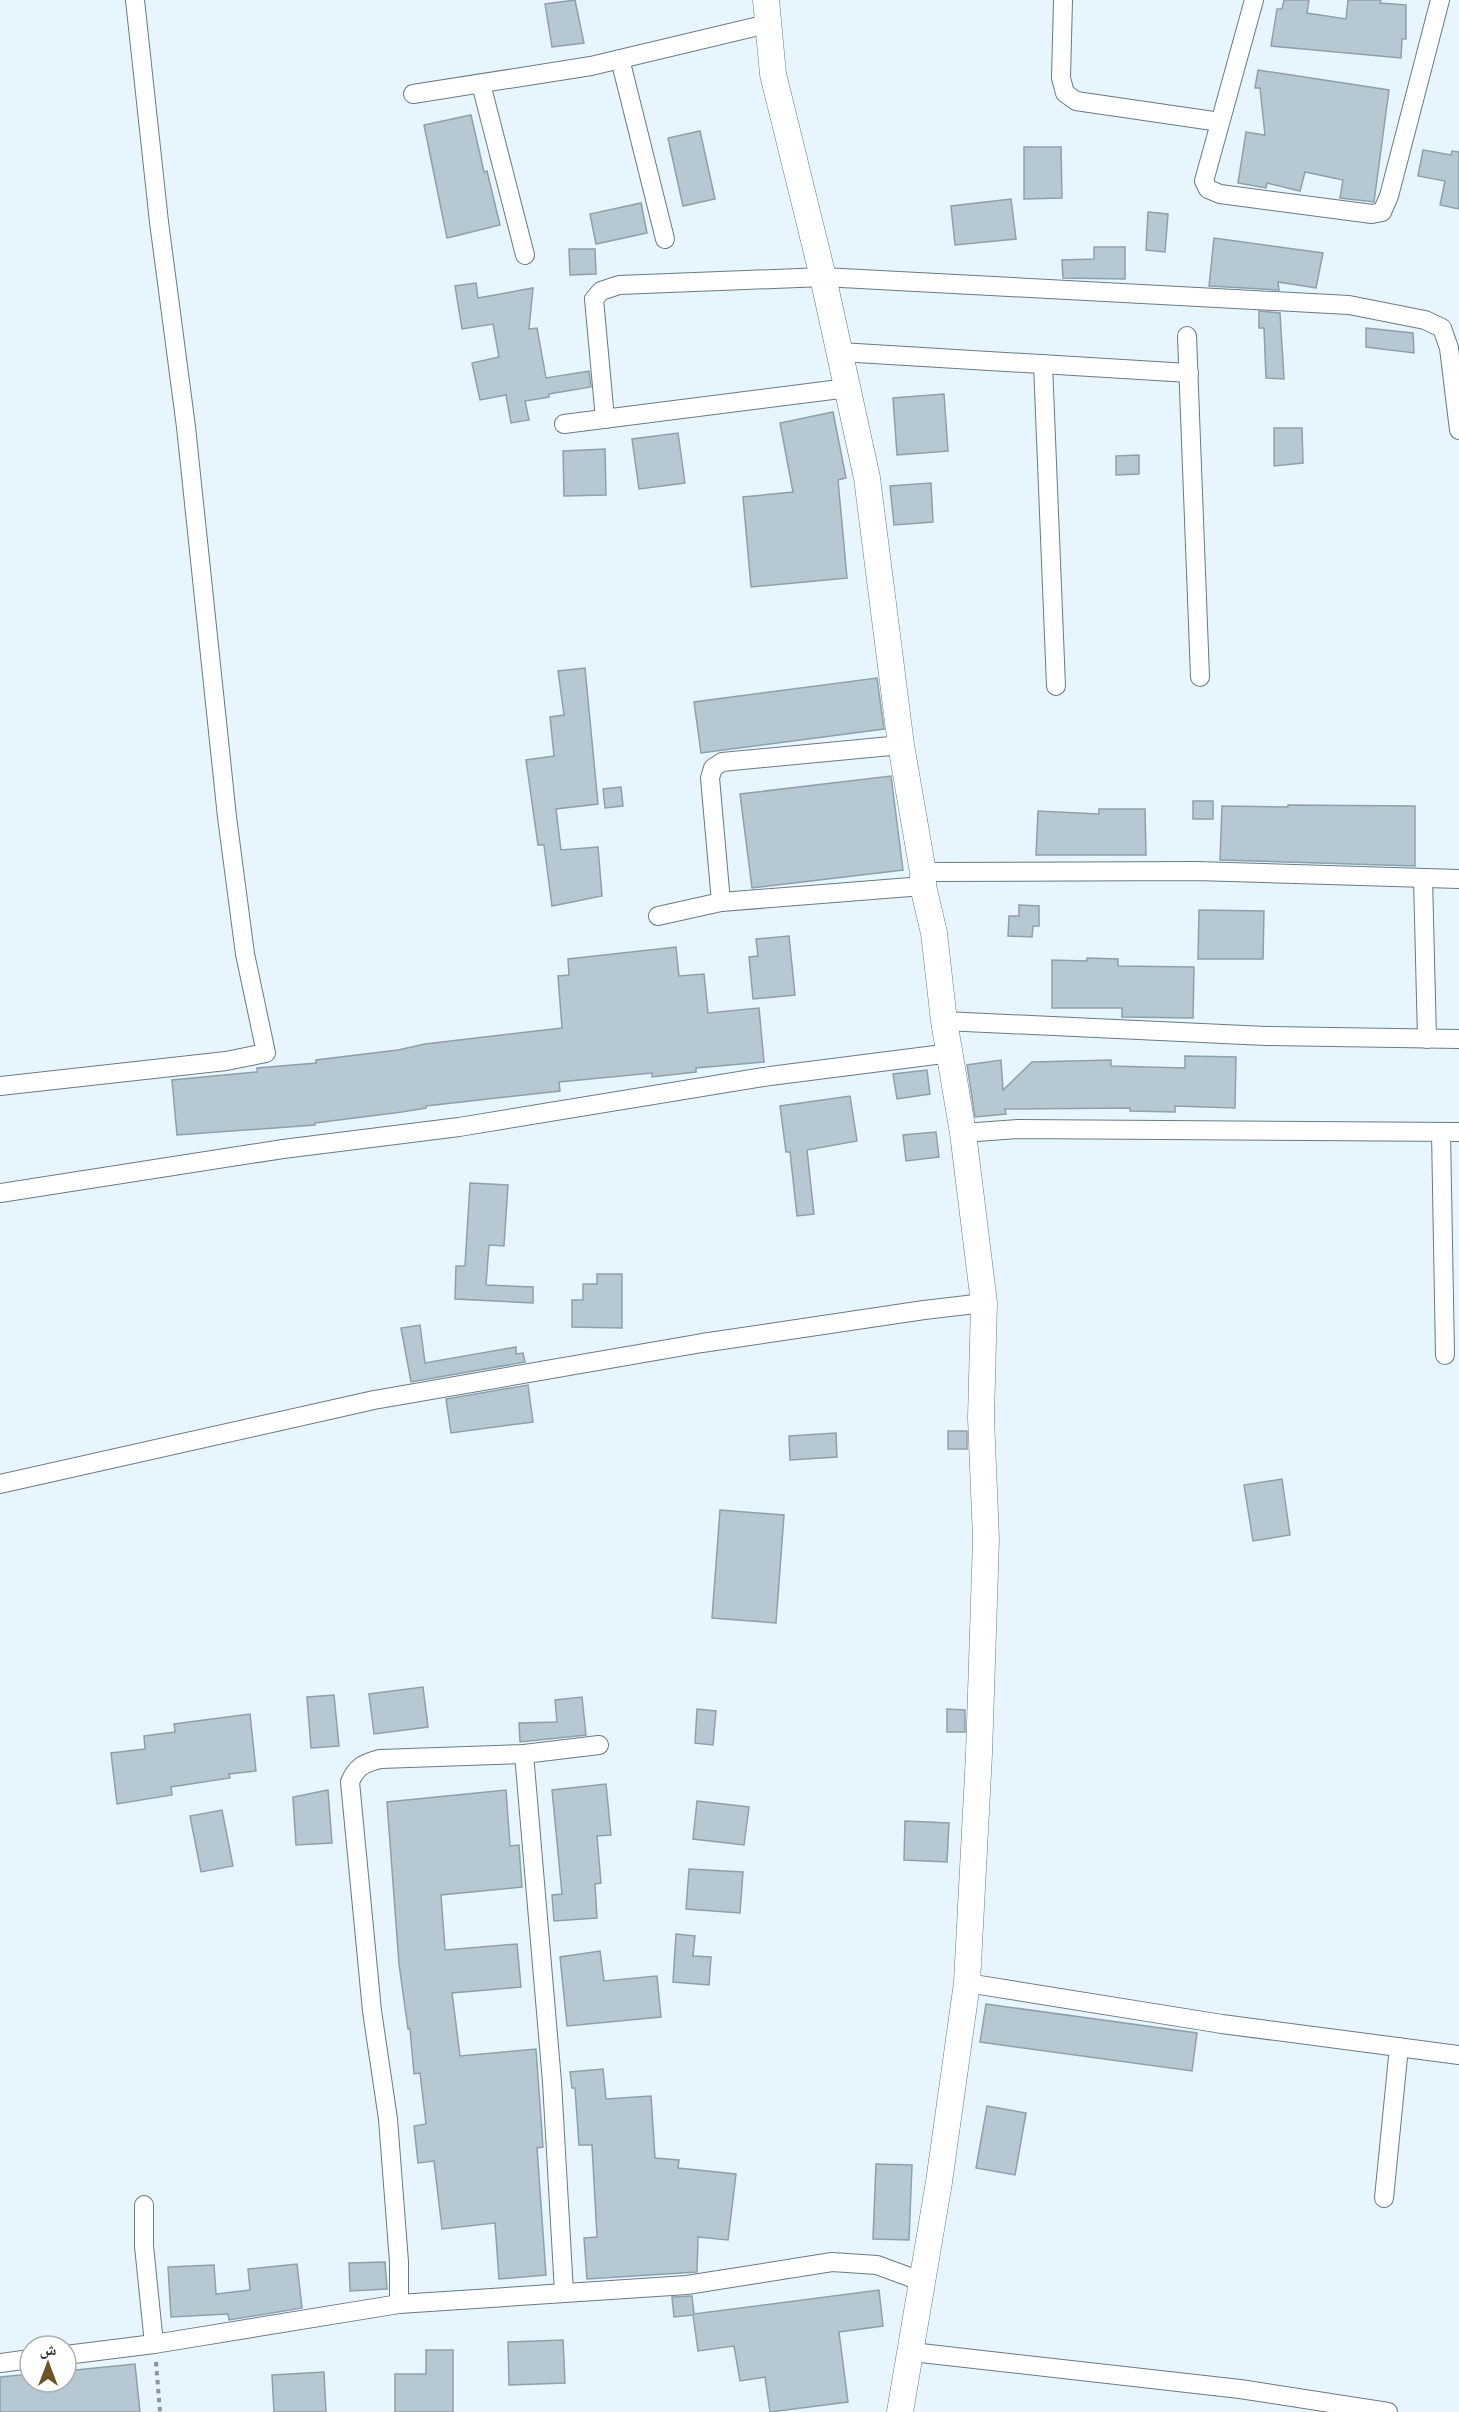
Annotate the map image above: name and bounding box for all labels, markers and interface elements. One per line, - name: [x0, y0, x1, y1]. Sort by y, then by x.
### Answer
- north arrow: [18, 2334, 78, 2394]
- text: ش: [40, 2337, 57, 2361]

